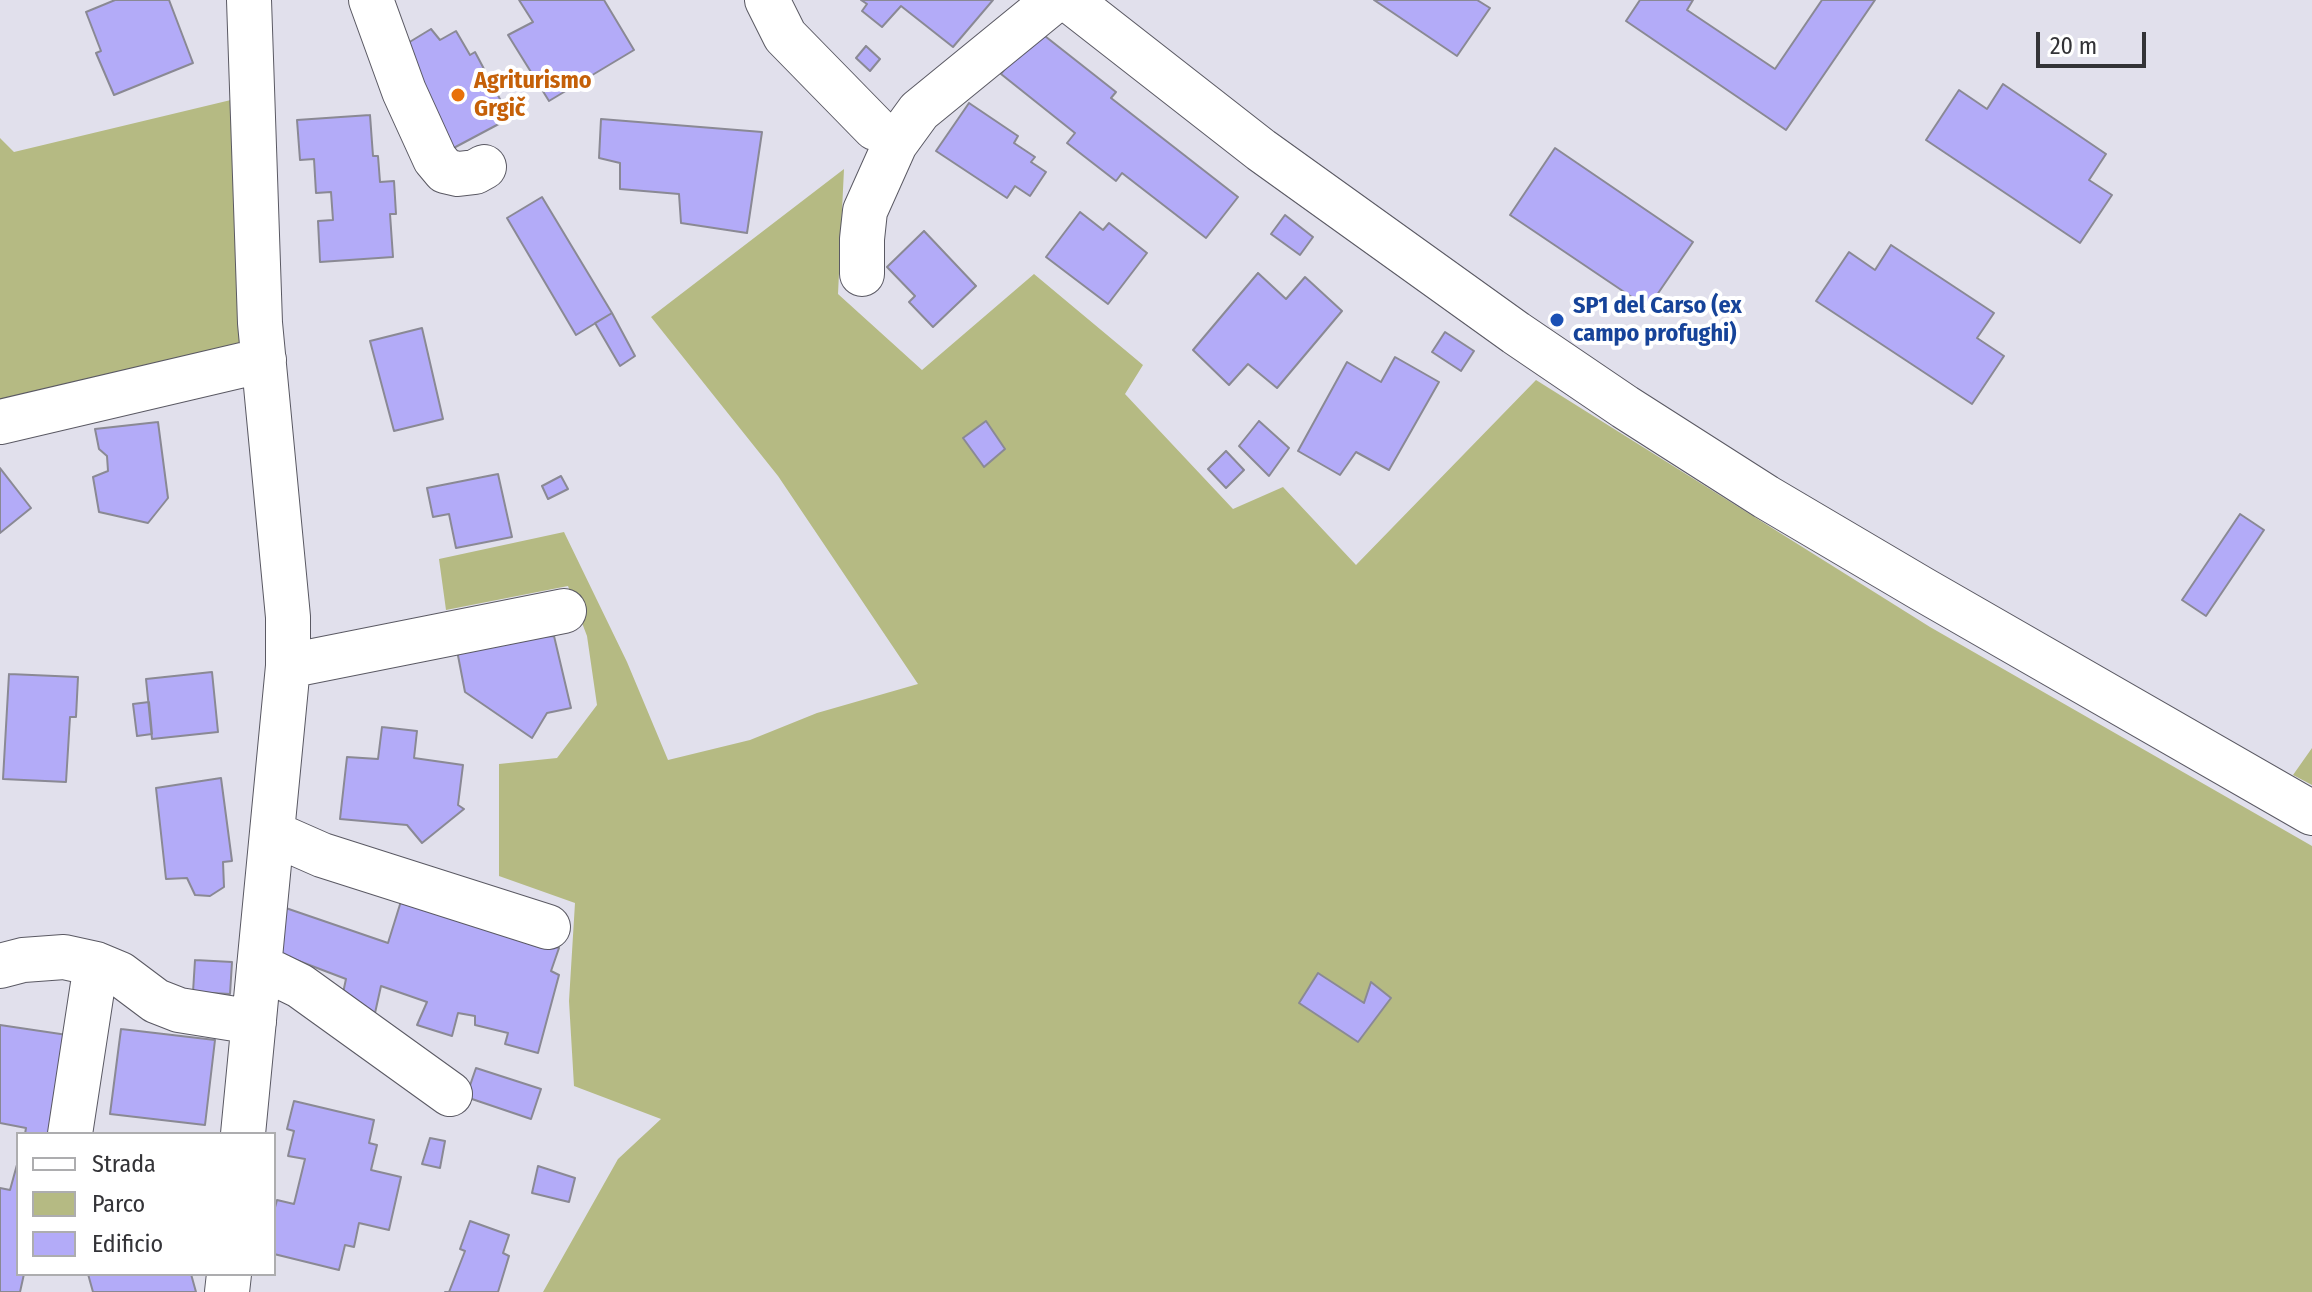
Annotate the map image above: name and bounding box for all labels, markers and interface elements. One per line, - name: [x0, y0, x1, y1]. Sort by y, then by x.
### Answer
- scale bar: [2040, 16, 2150, 66]
- text: 20 m: [2050, 32, 2097, 60]
- place label: Agriturismo Grgič: [474, 67, 592, 123]
- marker: Agriturismo Grgič: [449, 86, 467, 104]
- place label: SP1 del Carso (ex campo profughi): [1573, 292, 1742, 348]
- marker: SP1 del Carso (ex campo profughi): [1548, 311, 1566, 329]
- legend: [16, 1132, 276, 1276]
- text: Strada: [92, 1150, 156, 1178]
- text: Parco: [92, 1190, 145, 1218]
- text: Edificio: [92, 1230, 163, 1258]

